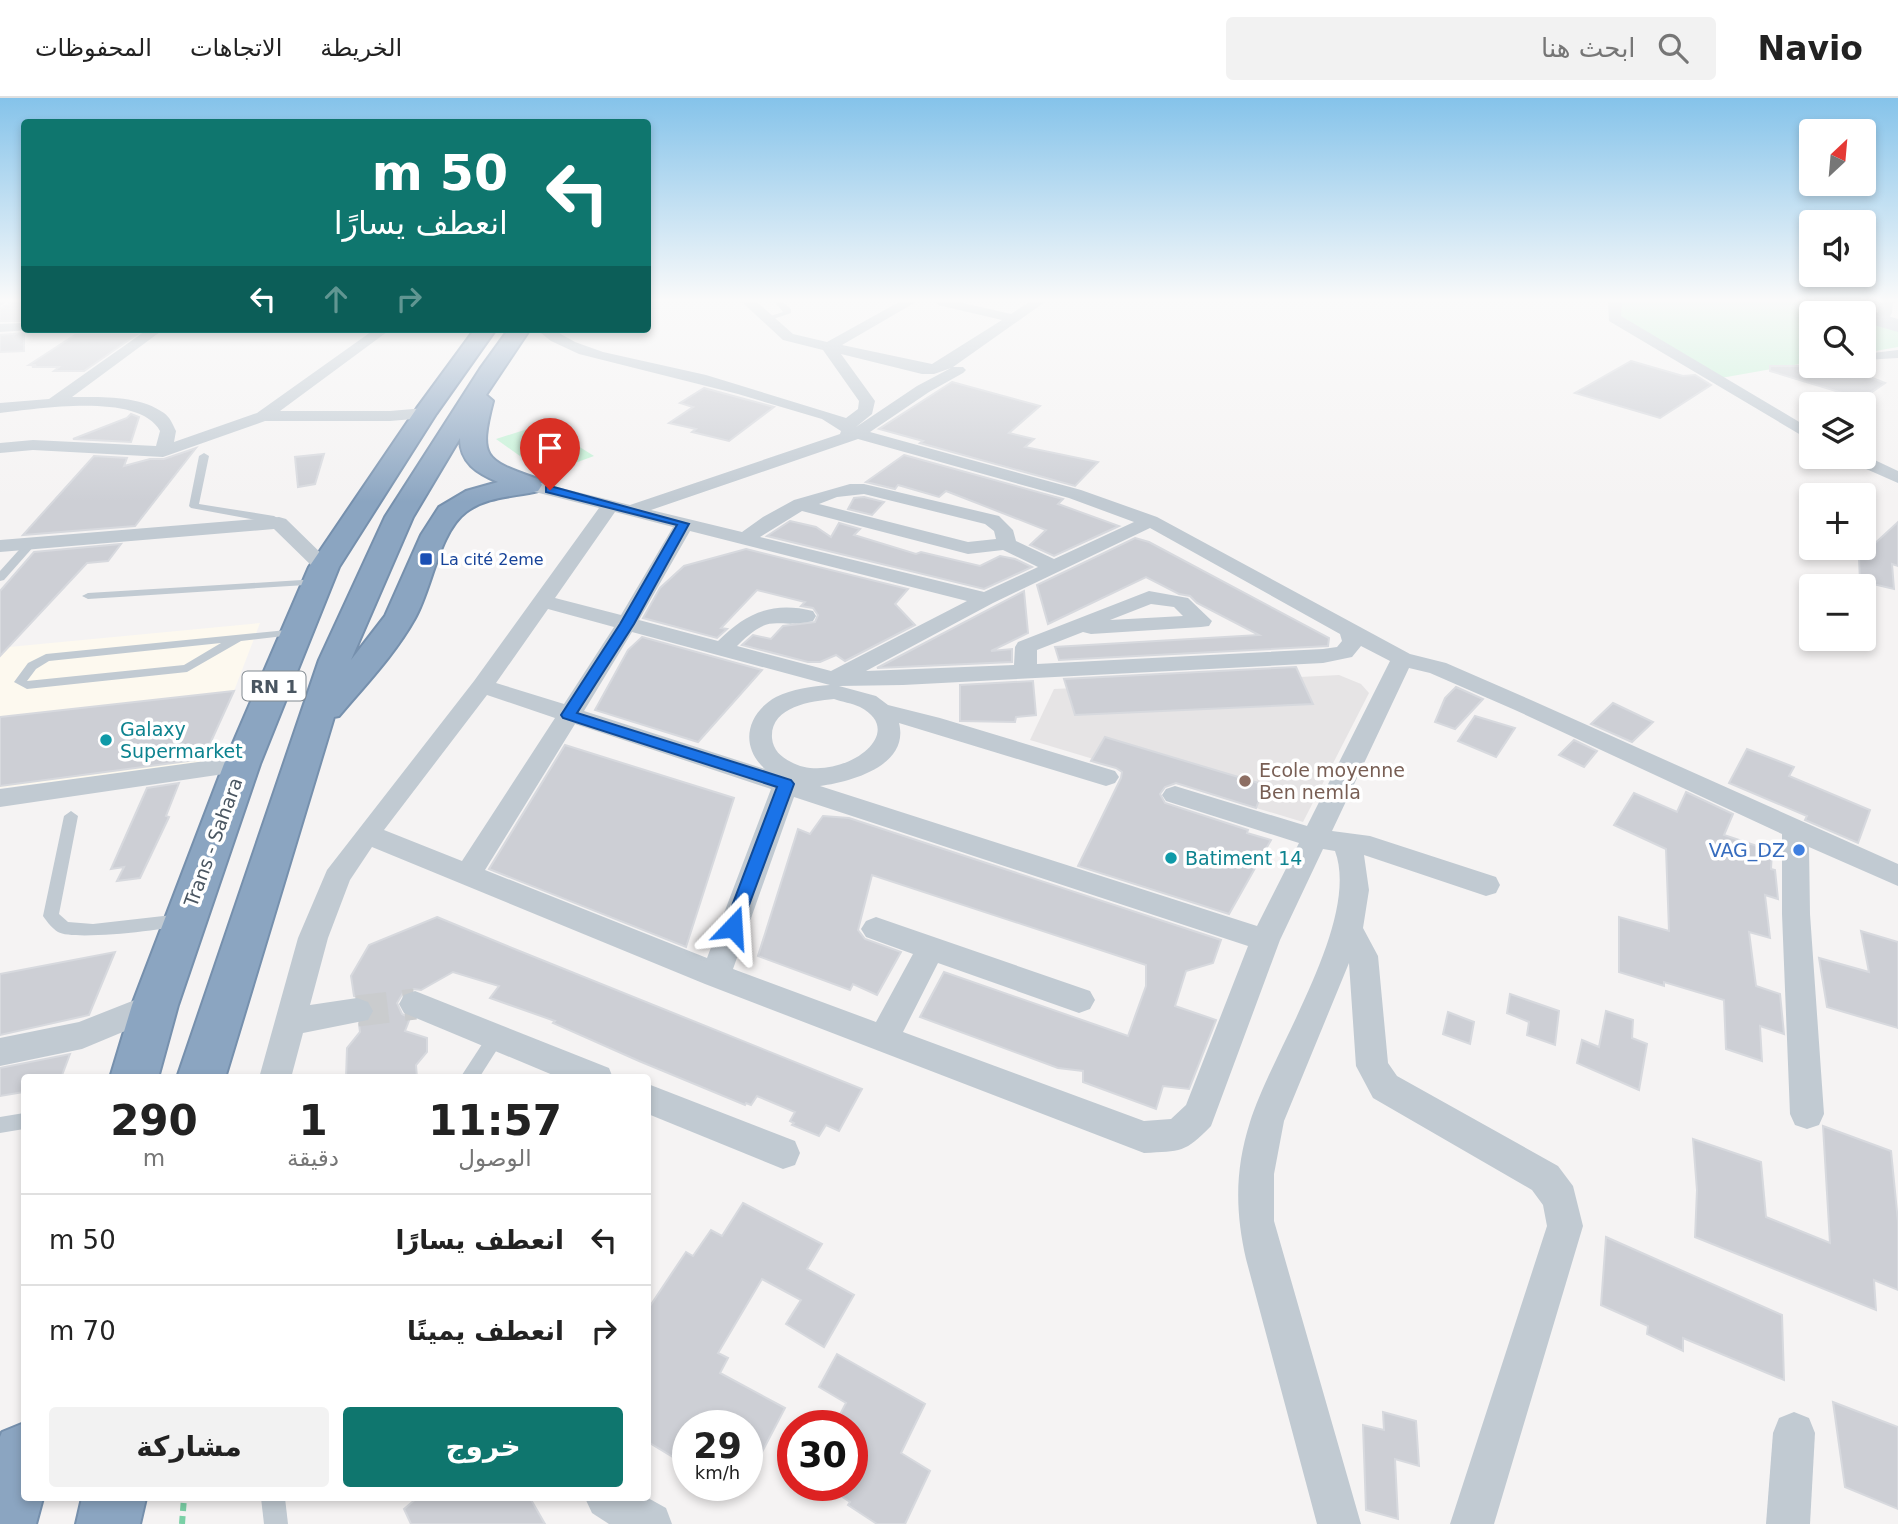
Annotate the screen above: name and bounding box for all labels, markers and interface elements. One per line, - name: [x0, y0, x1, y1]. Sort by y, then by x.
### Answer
- search box: [1226, 17, 1716, 80]
- icon: search: [1654, 29, 1692, 67]
- text: Navio: [1758, 29, 1863, 68]
- text: ابحث هنا: [1541, 33, 1636, 63]
- text: المحفوظات: [35, 34, 152, 62]
- text: الاتجاهات: [190, 34, 282, 62]
- text: الخريطة: [320, 34, 402, 62]
- north arrow: [1799, 119, 1876, 196]
- map controls: [1799, 119, 1876, 651]
- text: 50 m: [372, 145, 508, 202]
- icon: left: [532, 147, 623, 238]
- text: انعطف يسارًا: [334, 204, 508, 242]
- button: sound: [1799, 210, 1876, 287]
- icon: left: [244, 280, 282, 318]
- icon: ahead: [317, 280, 355, 318]
- icon: right: [390, 280, 428, 318]
- button: search: [1799, 301, 1876, 378]
- button: layers: [1799, 392, 1876, 469]
- pin: [520, 418, 580, 490]
- icon: arrive: [531, 429, 569, 467]
- button: +: [1799, 483, 1876, 560]
- place label: La cité 2eme: [440, 550, 544, 569]
- marker: La cité 2eme: [418, 551, 434, 567]
- button: −: [1799, 574, 1876, 651]
- road number: RN 1: [243, 672, 306, 700]
- place label: Galaxy Supermarket: [120, 718, 243, 762]
- marker: Galaxy Supermarket: [98, 732, 114, 748]
- place label: Ecole moyenne Ben nemla: [1259, 759, 1405, 803]
- marker: Ecole moyenne Ben nemla: [1237, 773, 1253, 789]
- street label: Trans - Sahara: [179, 774, 247, 911]
- place label: VAG_DZ: [1709, 839, 1785, 862]
- marker: VAG_DZ: [1791, 842, 1807, 858]
- place label: Batiment 14: [1185, 847, 1302, 869]
- marker: Batiment 14: [1163, 850, 1179, 866]
- position arrow: [696, 890, 770, 964]
- text: 290: [110, 1096, 198, 1145]
- text: 1: [298, 1096, 328, 1145]
- text: 11:57: [428, 1096, 562, 1145]
- text: m: [143, 1145, 165, 1171]
- text: دقيقة: [287, 1145, 339, 1171]
- text: الوصول: [458, 1145, 532, 1171]
- icon: left: [585, 1221, 623, 1259]
- text: 50 m: [49, 1225, 116, 1255]
- text: انعطف يسارًا: [395, 1225, 564, 1255]
- icon: right: [585, 1312, 623, 1350]
- text: 70 m: [49, 1316, 116, 1346]
- text: انعطف يمينًا: [407, 1316, 564, 1346]
- button: مشاركة: [49, 1407, 329, 1487]
- button: خروج: [343, 1407, 623, 1487]
- speed limit sign: 30: [777, 1410, 868, 1501]
- text: 29: [693, 1426, 742, 1466]
- text: km/h: [695, 1462, 740, 1483]

